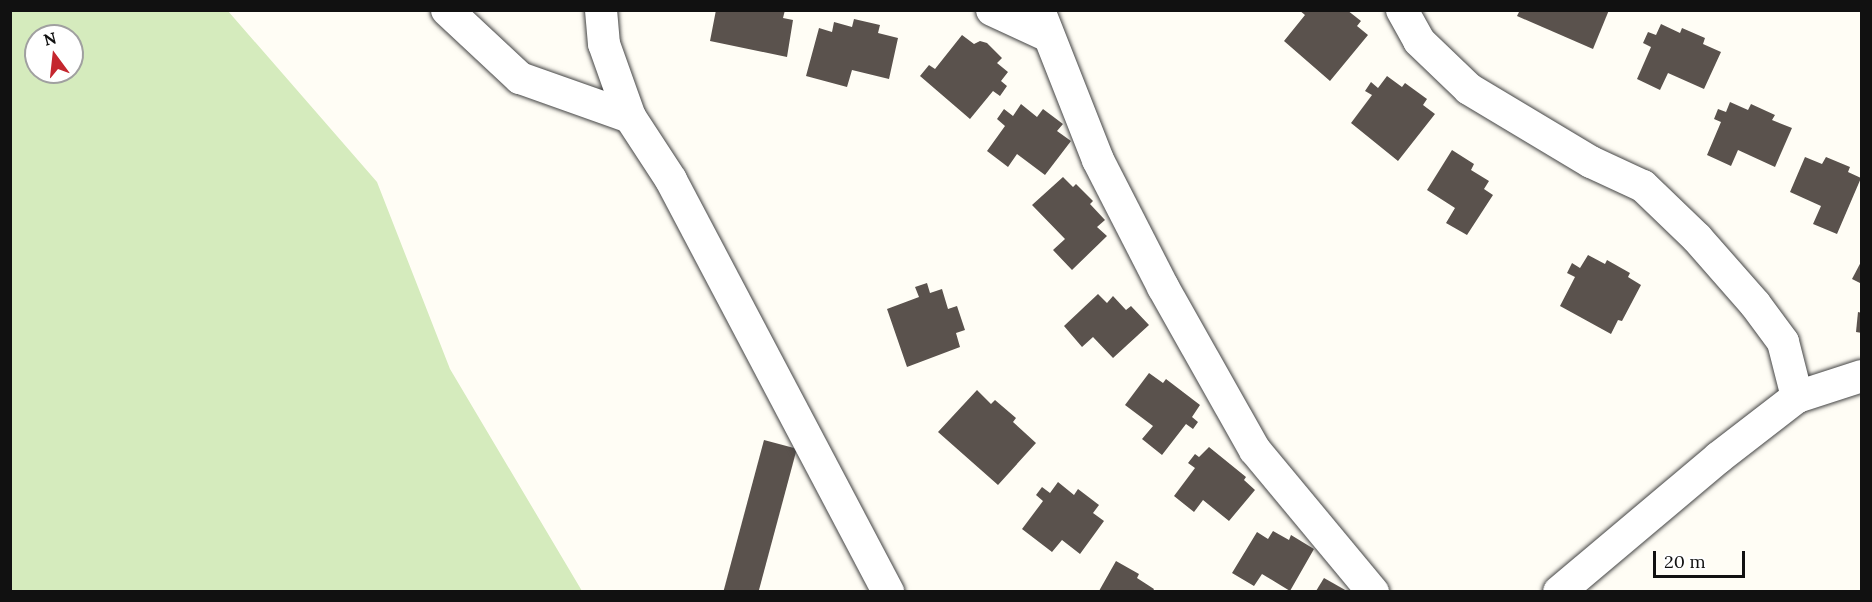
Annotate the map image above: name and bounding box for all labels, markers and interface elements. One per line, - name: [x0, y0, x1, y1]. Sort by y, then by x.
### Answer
- north arrow: [24, 24, 84, 84]
- text: N: [41, 27, 58, 50]
- scale bar: [1656, 539, 1748, 577]
- text: 20 m: [1664, 550, 1706, 573]

